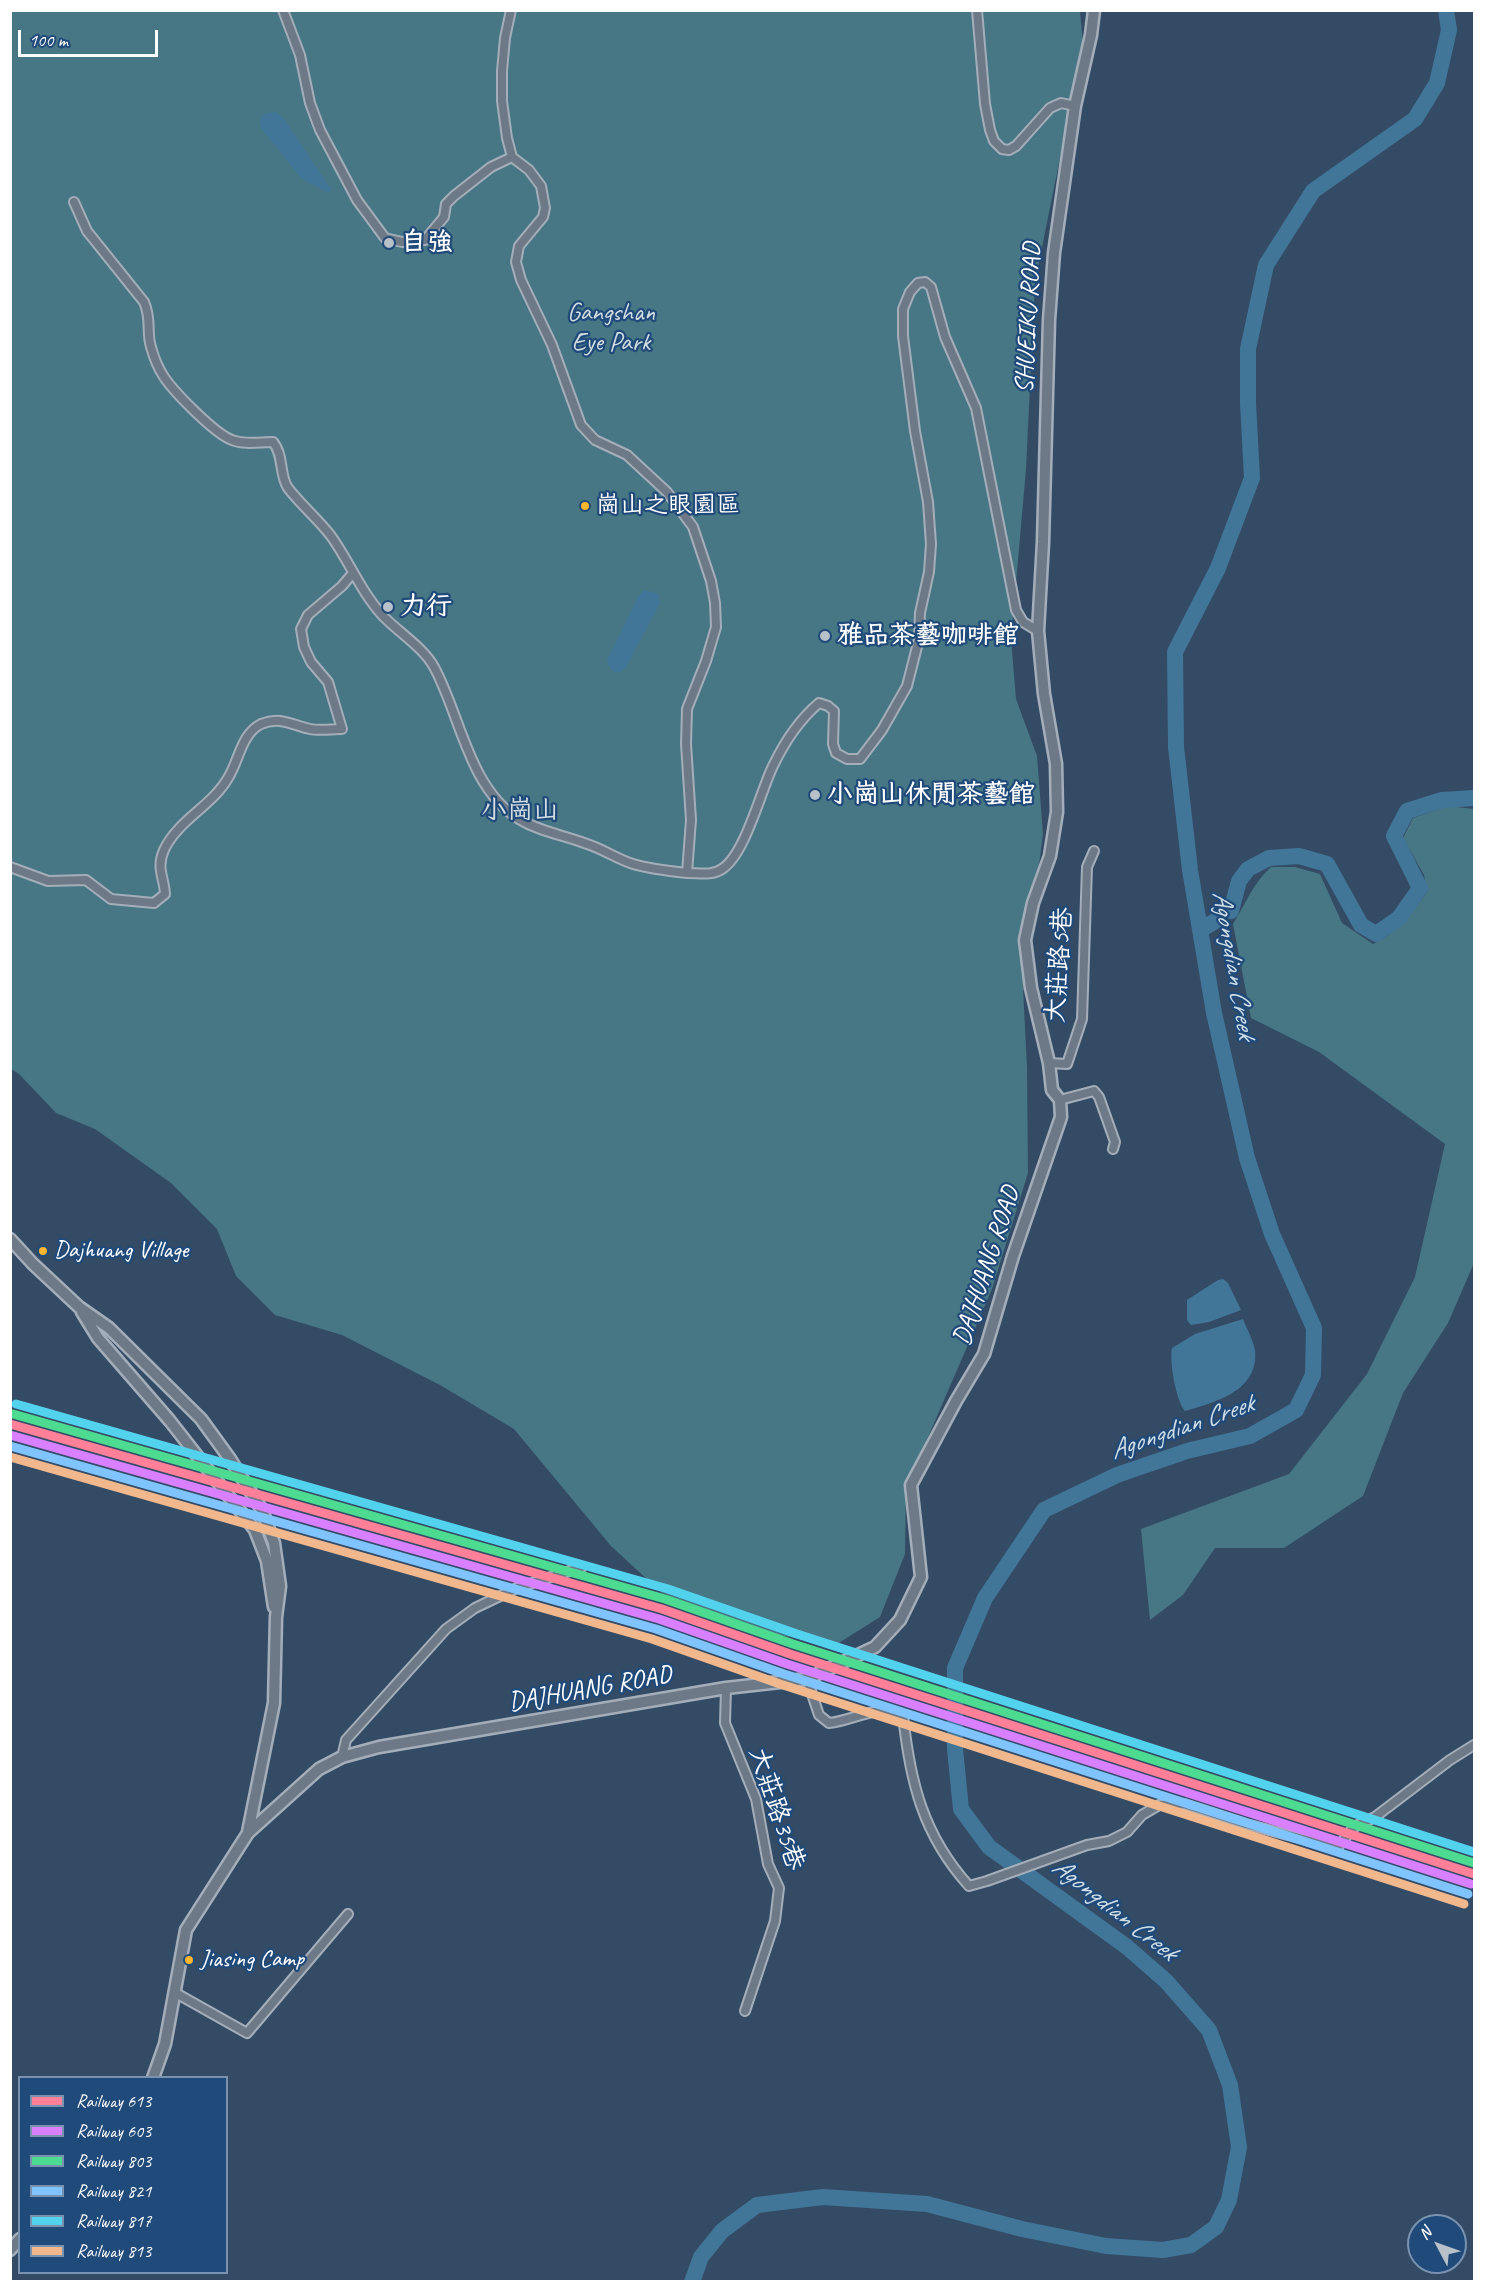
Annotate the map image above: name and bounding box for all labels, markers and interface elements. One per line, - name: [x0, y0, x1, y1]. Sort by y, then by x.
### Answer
- scale bar: [21, 18, 160, 56]
- text: 100 m: [29, 29, 68, 51]
- place label: 自強: [401, 227, 453, 259]
- marker: 自強: [382, 236, 396, 250]
- street label: SHUEIKU ROAD: [1009, 242, 1049, 394]
- park label: Gangshan Eye Park: [567, 297, 655, 358]
- place label: 崗山之眼園區: [596, 492, 740, 520]
- marker: 崗山之眼園區: [579, 500, 591, 512]
- place label: 力行: [400, 591, 452, 623]
- marker: 力行: [381, 600, 395, 614]
- place label: 雅品茶藝咖啡館: [837, 620, 1019, 652]
- marker: 雅品茶藝咖啡館: [818, 629, 832, 643]
- place label: 小崗山休閒茶藝館: [827, 779, 1035, 811]
- marker: 小崗山休閒茶藝館: [808, 788, 822, 802]
- park label: 小崗山: [481, 795, 559, 827]
- water label: Agongdian Creek: [1204, 888, 1262, 1042]
- street label: 大莊路5巷: [1040, 906, 1080, 1024]
- street label: DAJHUANG ROAD: [947, 1183, 1027, 1349]
- place label: Dajhuang Village: [54, 1237, 188, 1265]
- marker: Dajhuang Village: [37, 1245, 49, 1257]
- water label: Agongdian Creek: [1106, 1388, 1258, 1468]
- street label: DAJHUANG ROAD: [506, 1659, 674, 1719]
- street label: 大莊路35巷: [741, 1744, 811, 1874]
- water label: Agongdian Creek: [1045, 1851, 1183, 1969]
- place label: Jiasing Camp: [200, 1946, 304, 1974]
- marker: Jiasing Camp: [183, 1954, 195, 1966]
- legend: [18, 2076, 228, 2274]
- text: Railway 613: [76, 2090, 151, 2112]
- text: Railway 603: [76, 2120, 151, 2142]
- text: Railway 803: [76, 2150, 151, 2172]
- text: Railway 821: [76, 2180, 151, 2202]
- text: Railway 817: [76, 2210, 151, 2232]
- north arrow: [1407, 2214, 1467, 2274]
- text: N: [1414, 2223, 1436, 2244]
- text: Railway 813: [76, 2240, 151, 2262]

